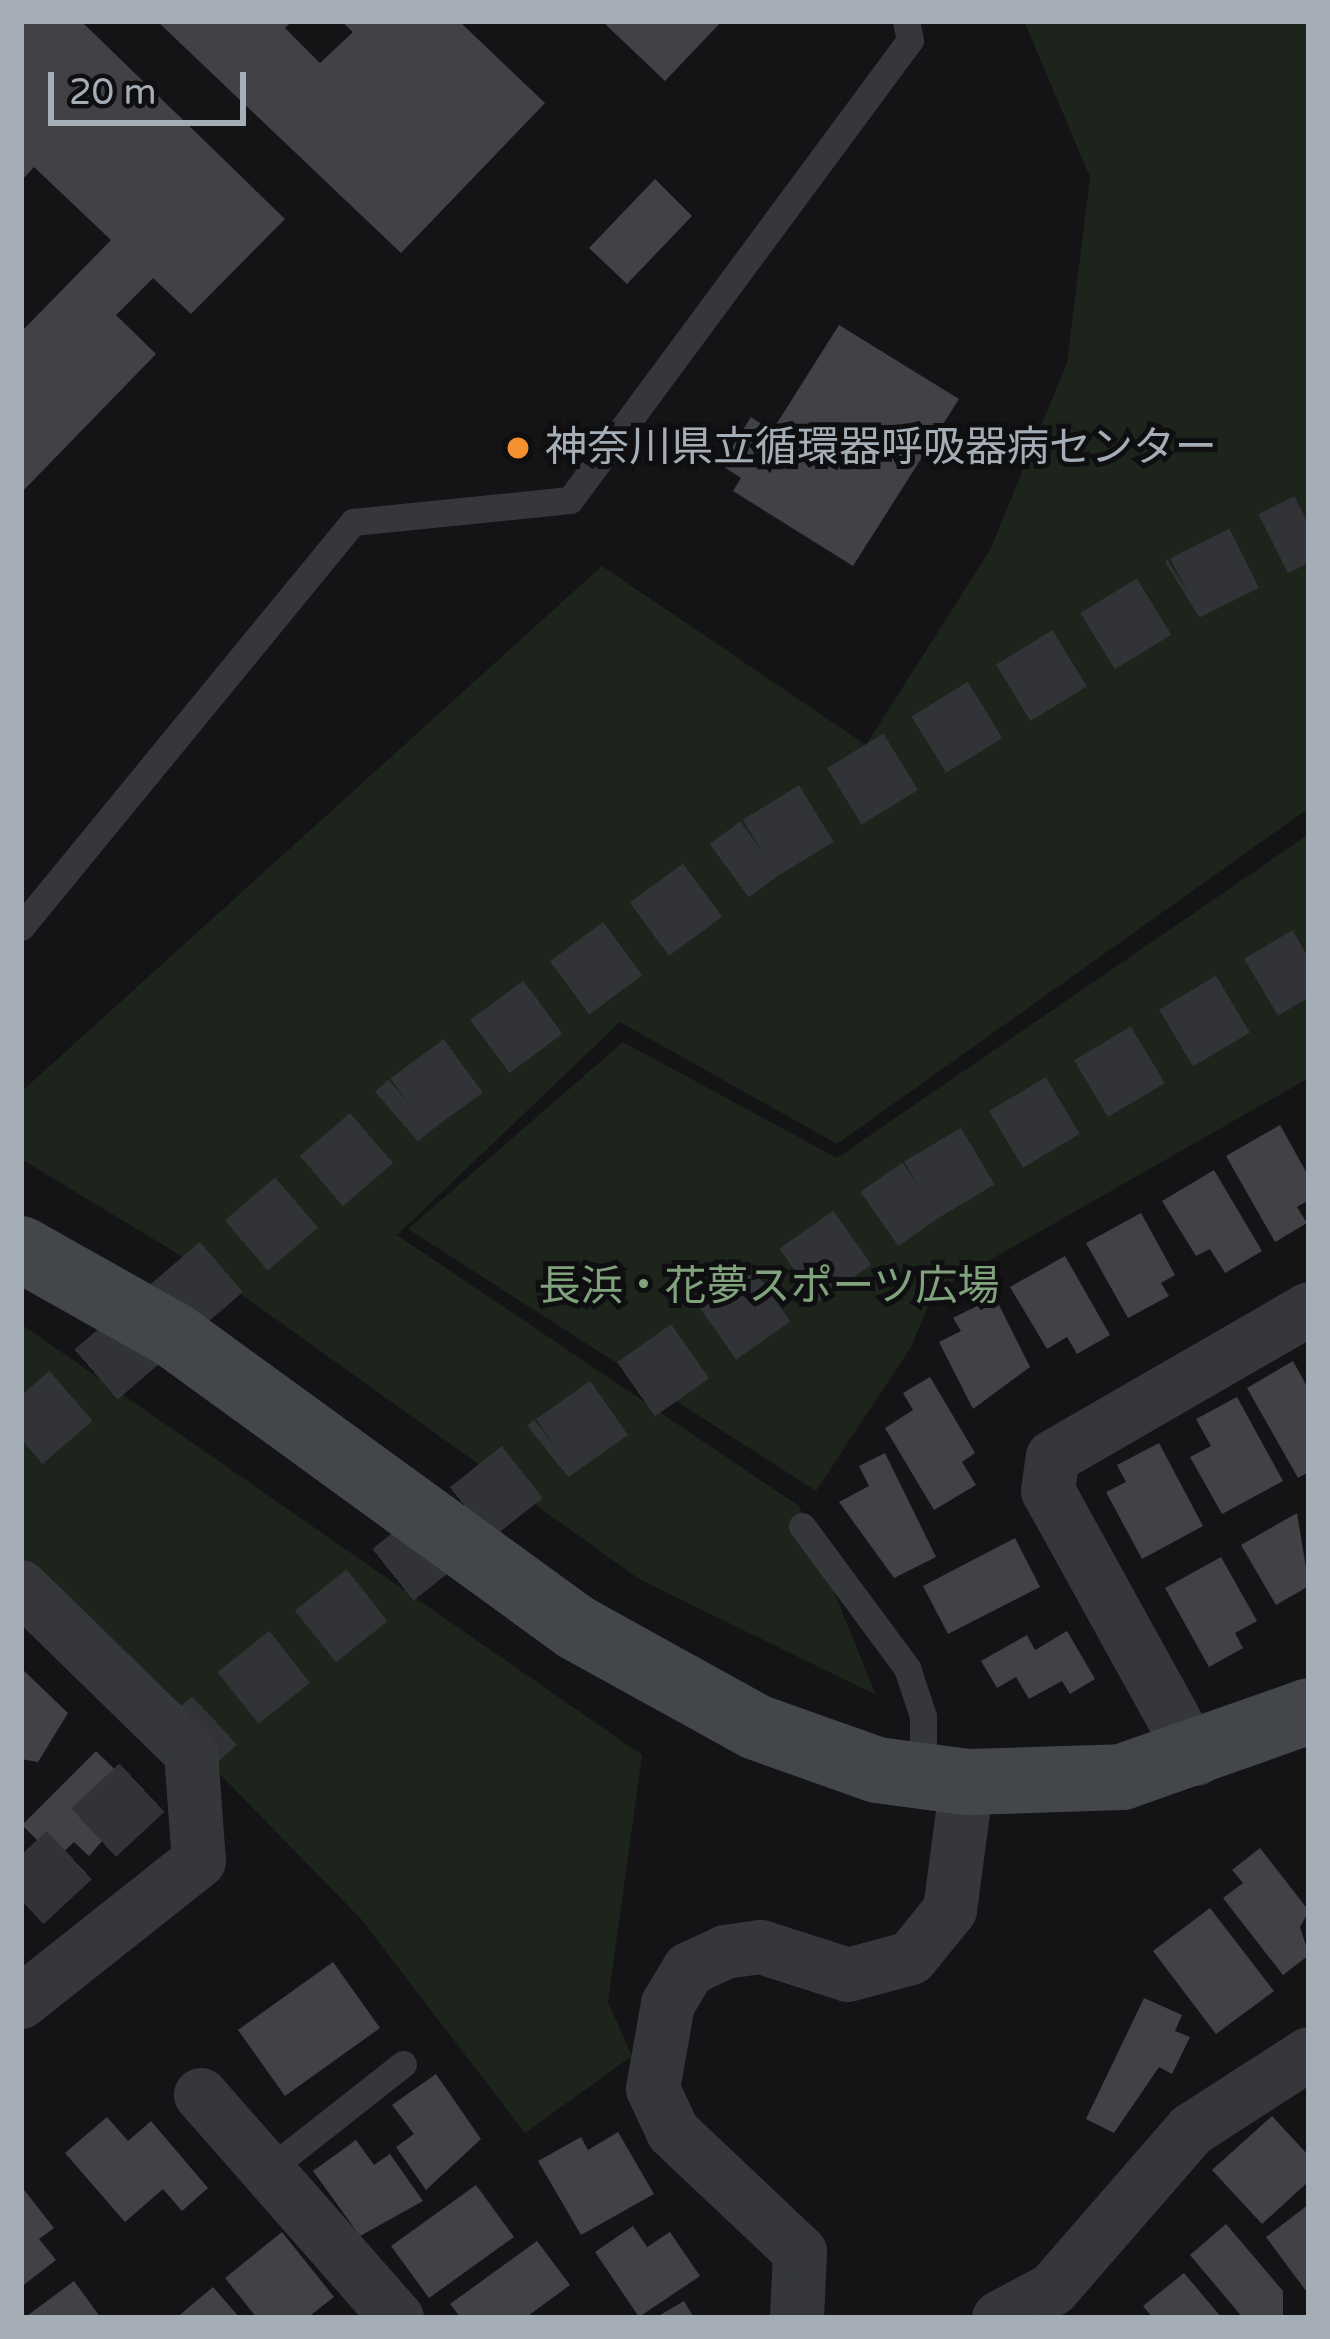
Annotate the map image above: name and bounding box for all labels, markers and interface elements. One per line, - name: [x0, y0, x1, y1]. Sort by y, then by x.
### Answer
- scale bar: [54, 48, 252, 122]
- text: 20 m: [69, 71, 157, 114]
- place label: 神奈川県立循環器呼吸器病センター: [545, 423, 1217, 473]
- marker: 神奈川県立循環器呼吸器病センター: [502, 432, 534, 464]
- park label: 長浜・花夢スポーツ広場: [538, 1262, 1000, 1312]

